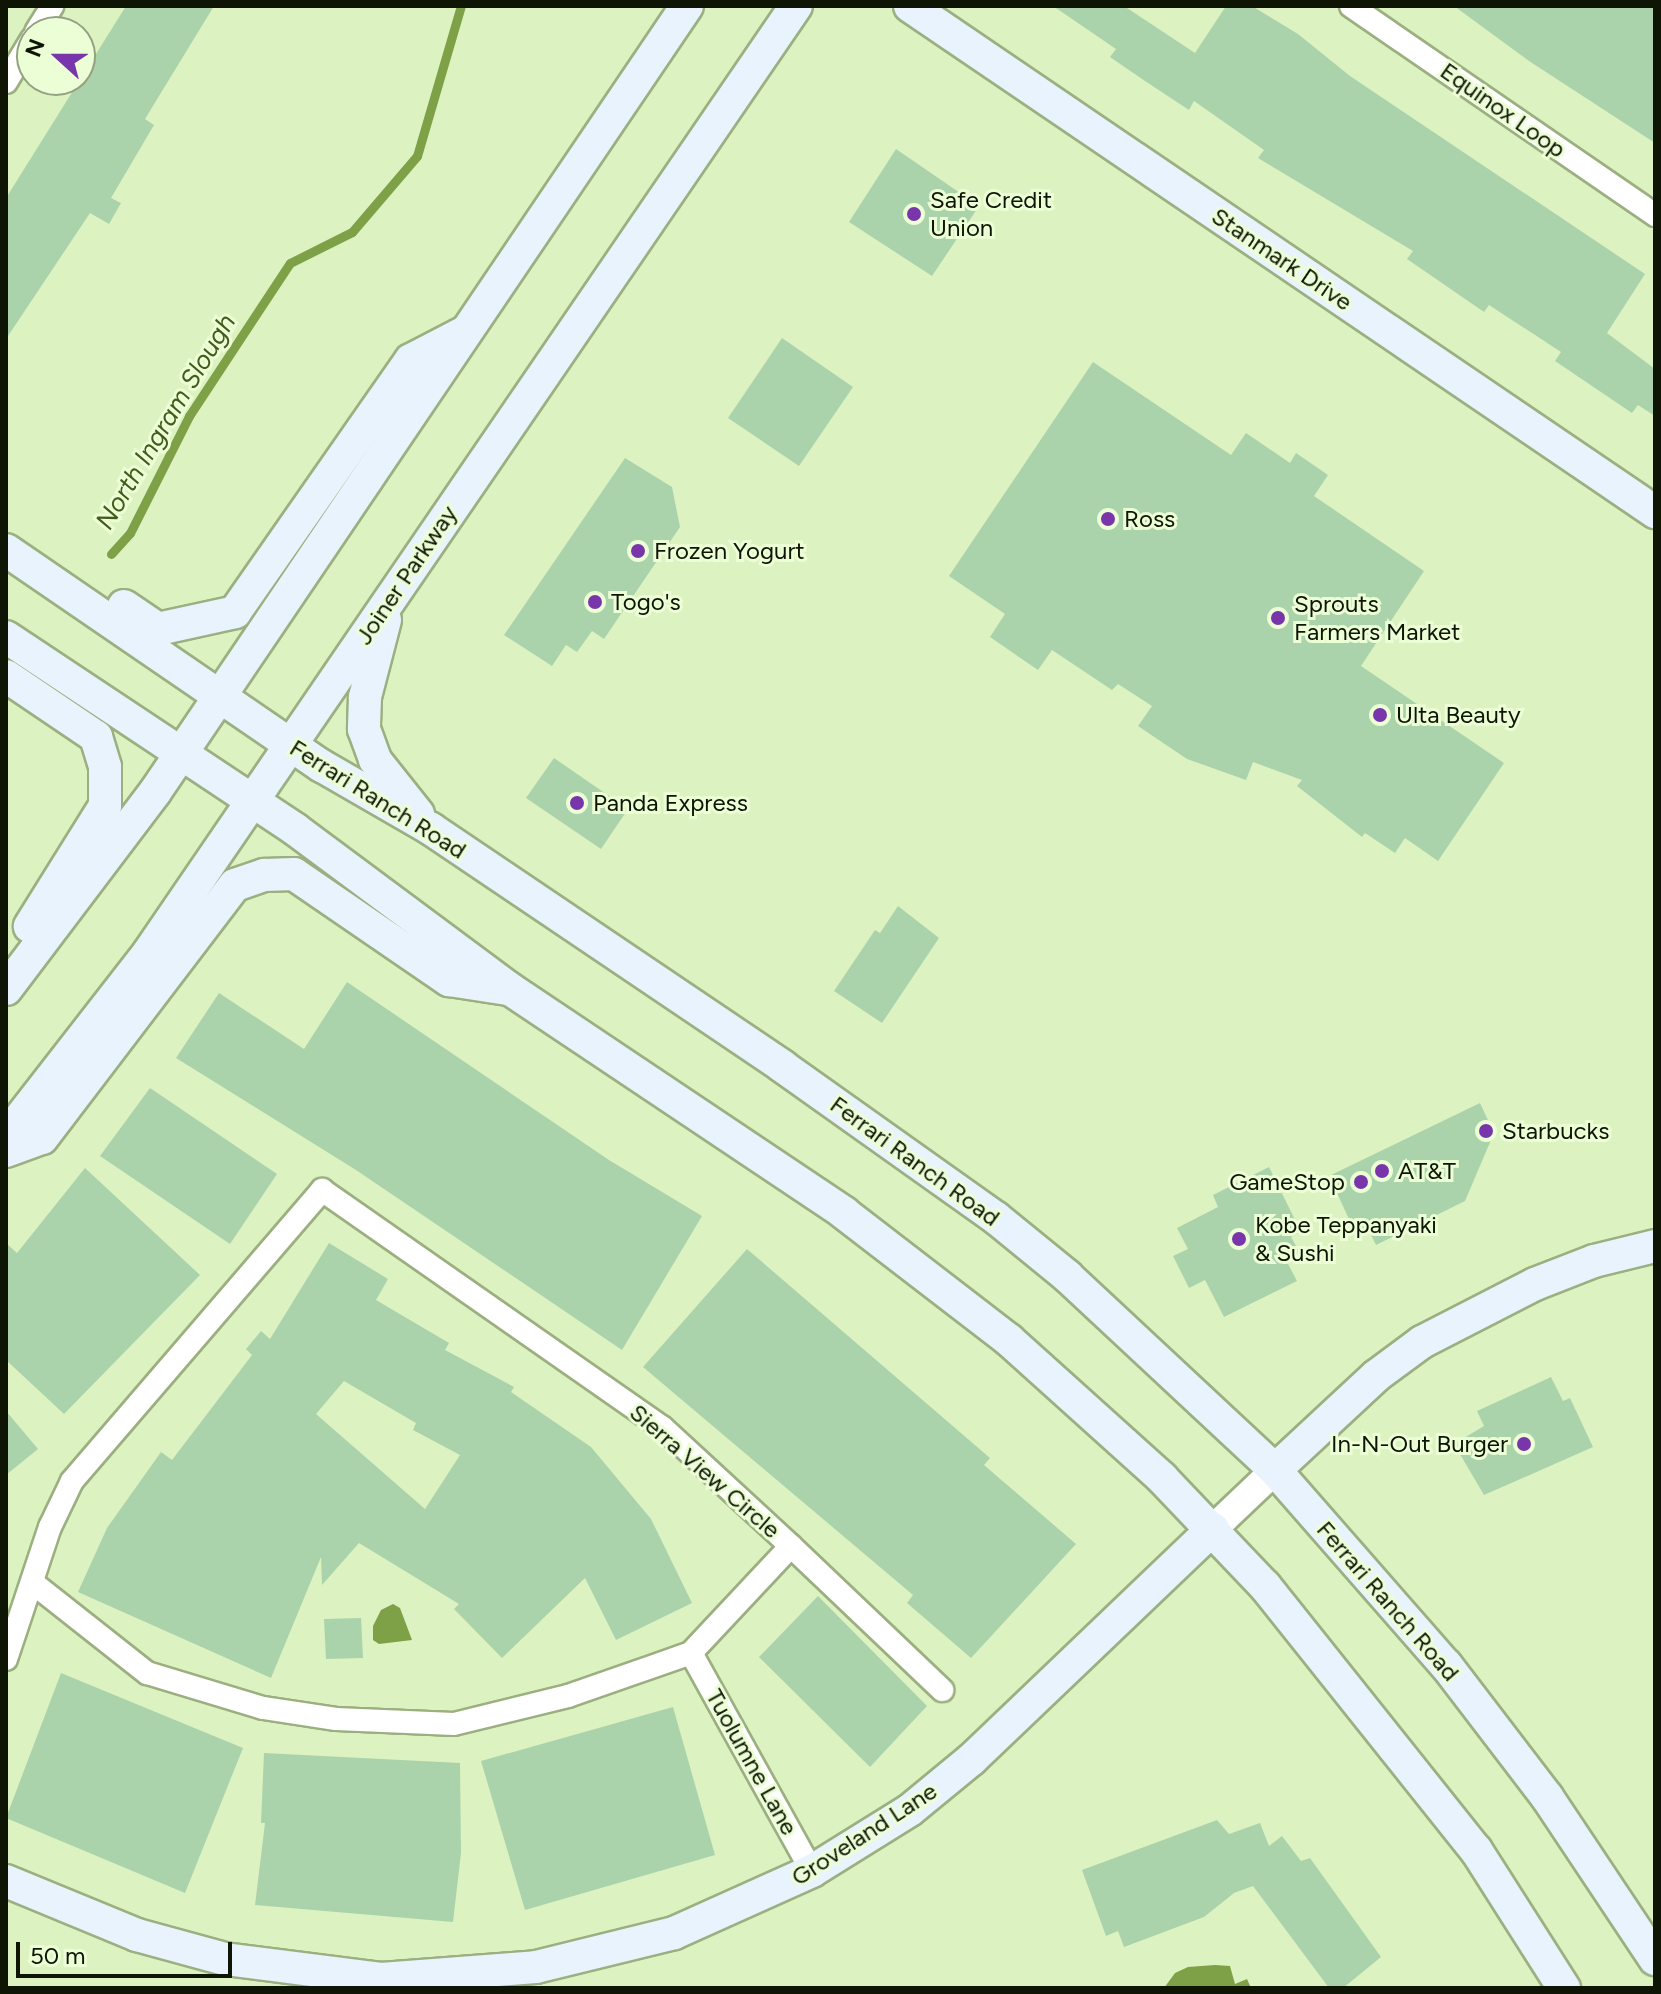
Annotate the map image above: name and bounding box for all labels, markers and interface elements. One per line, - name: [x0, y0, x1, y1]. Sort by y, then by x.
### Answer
- north arrow: [16, 16, 96, 96]
- text: N: [19, 35, 51, 61]
- street label: Equinox Loop: [1435, 56, 1571, 164]
- place label: Safe Credit Union: [930, 186, 1052, 242]
- street label: Stanmark Drive: [1206, 201, 1358, 317]
- marker: Safe Credit Union: [905, 205, 923, 223]
- water label: North Ingram Slough: [89, 309, 243, 535]
- street label: Joiner Parkway: [349, 500, 463, 650]
- place label: Ross: [1124, 505, 1175, 533]
- marker: Ross: [1099, 510, 1117, 528]
- place label: Frozen Yogurt: [654, 537, 805, 565]
- marker: Frozen Yogurt: [629, 542, 647, 560]
- place label: Togo's: [611, 588, 681, 616]
- place label: Sprouts Farmers Market: [1294, 590, 1460, 646]
- marker: Togo's: [586, 593, 604, 611]
- marker: Sprouts Farmers Market: [1269, 609, 1287, 627]
- place label: Ulta Beauty: [1396, 701, 1521, 729]
- marker: Ulta Beauty: [1371, 706, 1389, 724]
- street label: Ferrari Ranch Road: [285, 733, 471, 865]
- place label: Panda Express: [593, 789, 748, 817]
- marker: Panda Express: [568, 794, 586, 812]
- street label: Ferrari Ranch Road: [825, 1090, 1005, 1232]
- place label: Starbucks: [1502, 1117, 1609, 1145]
- marker: Starbucks: [1477, 1122, 1495, 1140]
- place label: AT&T: [1398, 1157, 1456, 1185]
- marker: AT&T: [1373, 1162, 1391, 1180]
- place label: GameStop: [1229, 1168, 1345, 1196]
- marker: GameStop: [1352, 1173, 1370, 1191]
- place label: Kobe Teppanyaki & Sushi: [1255, 1211, 1437, 1267]
- marker: Kobe Teppanyaki & Sushi: [1230, 1230, 1248, 1248]
- street label: Sierra View Circle: [624, 1398, 786, 1544]
- place label: In-N-Out Burger: [1331, 1430, 1508, 1458]
- marker: In-N-Out Burger: [1515, 1435, 1533, 1453]
- street label: Ferrari Ranch Road: [1311, 1515, 1465, 1687]
- street label: Tuolumne Lane: [700, 1684, 804, 1840]
- street label: Groveland Lane: [786, 1776, 942, 1892]
- scale bar: [20, 1926, 236, 1976]
- text: 50 m: [30, 1941, 86, 1970]

